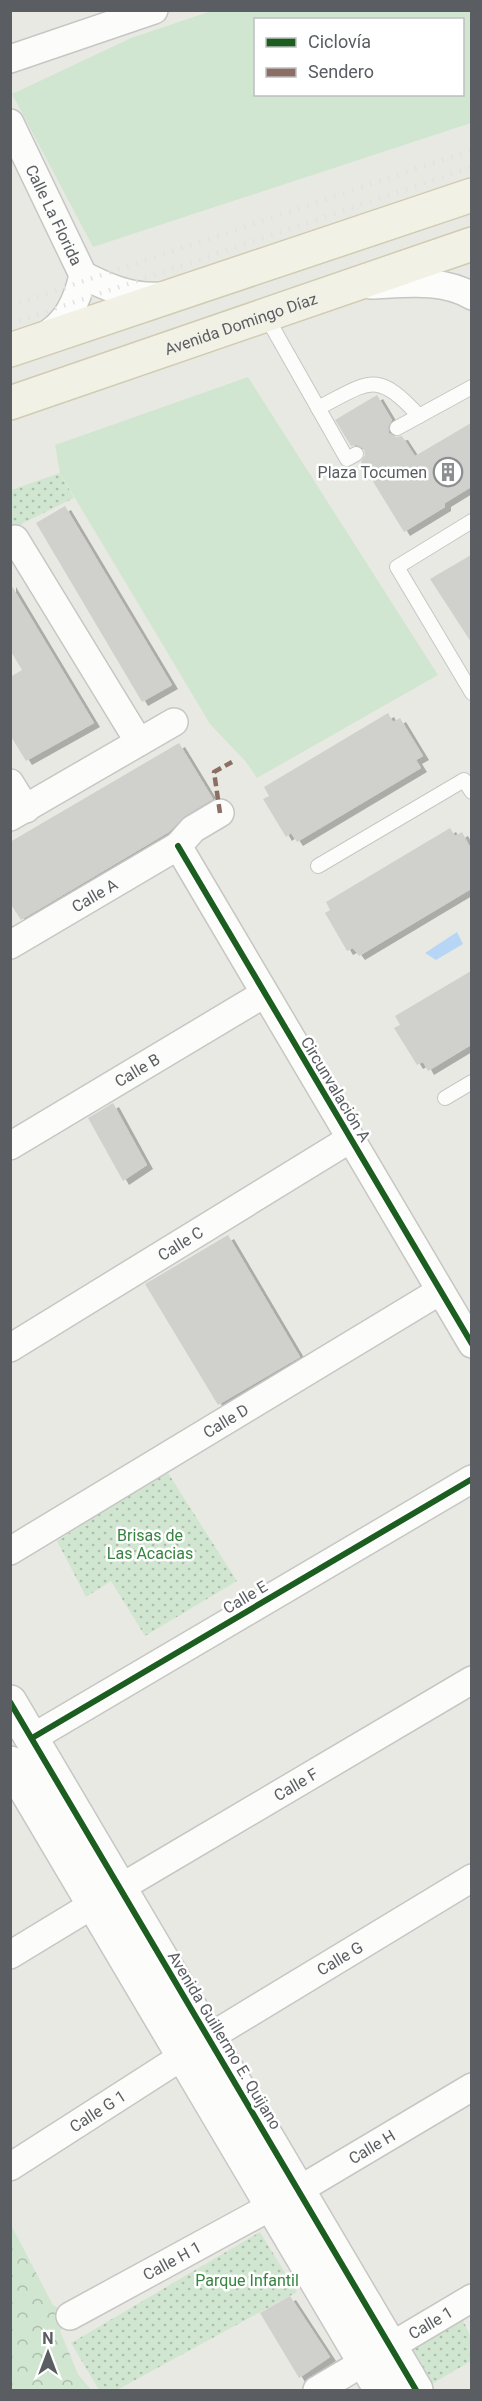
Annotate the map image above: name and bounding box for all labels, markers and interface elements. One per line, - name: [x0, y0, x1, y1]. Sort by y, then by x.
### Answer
- legend: [254, 18, 464, 96]
- text: Ciclovía: [308, 31, 371, 52]
- text: Sendero: [308, 61, 374, 82]
- street label: Calle La Florida: [21, 162, 86, 269]
- street label: Avenida Domingo Díaz: [162, 289, 320, 359]
- building icon: Plaza Tocumen: [432, 456, 464, 488]
- place label: Plaza Tocumen: [318, 463, 427, 482]
- street label: Calle A: [68, 875, 121, 917]
- street label: Circunvalación A: [297, 1033, 375, 1146]
- street label: Calle B: [111, 1050, 163, 1091]
- street label: Calle C: [154, 1223, 207, 1265]
- street label: Calle D: [200, 1400, 252, 1442]
- park label: Brisas de Las Acacias: [107, 1526, 193, 1563]
- street label: Calle E: [220, 1577, 271, 1618]
- street label: Calle F: [270, 1764, 322, 1805]
- street label: Calle G: [314, 1937, 366, 1980]
- street label: Avenida Guillermo E. Quijano: [164, 1948, 285, 2133]
- street label: Calle G 1: [66, 2086, 130, 2136]
- street label: Calle H: [345, 2126, 399, 2168]
- street label: Calle H 1: [140, 2237, 205, 2285]
- park label: Parque Infantil: [195, 2271, 299, 2290]
- street label: Calle 1: [405, 2303, 456, 2344]
- north arrow: [18, 2323, 78, 2383]
- text: N: [42, 2329, 54, 2348]

